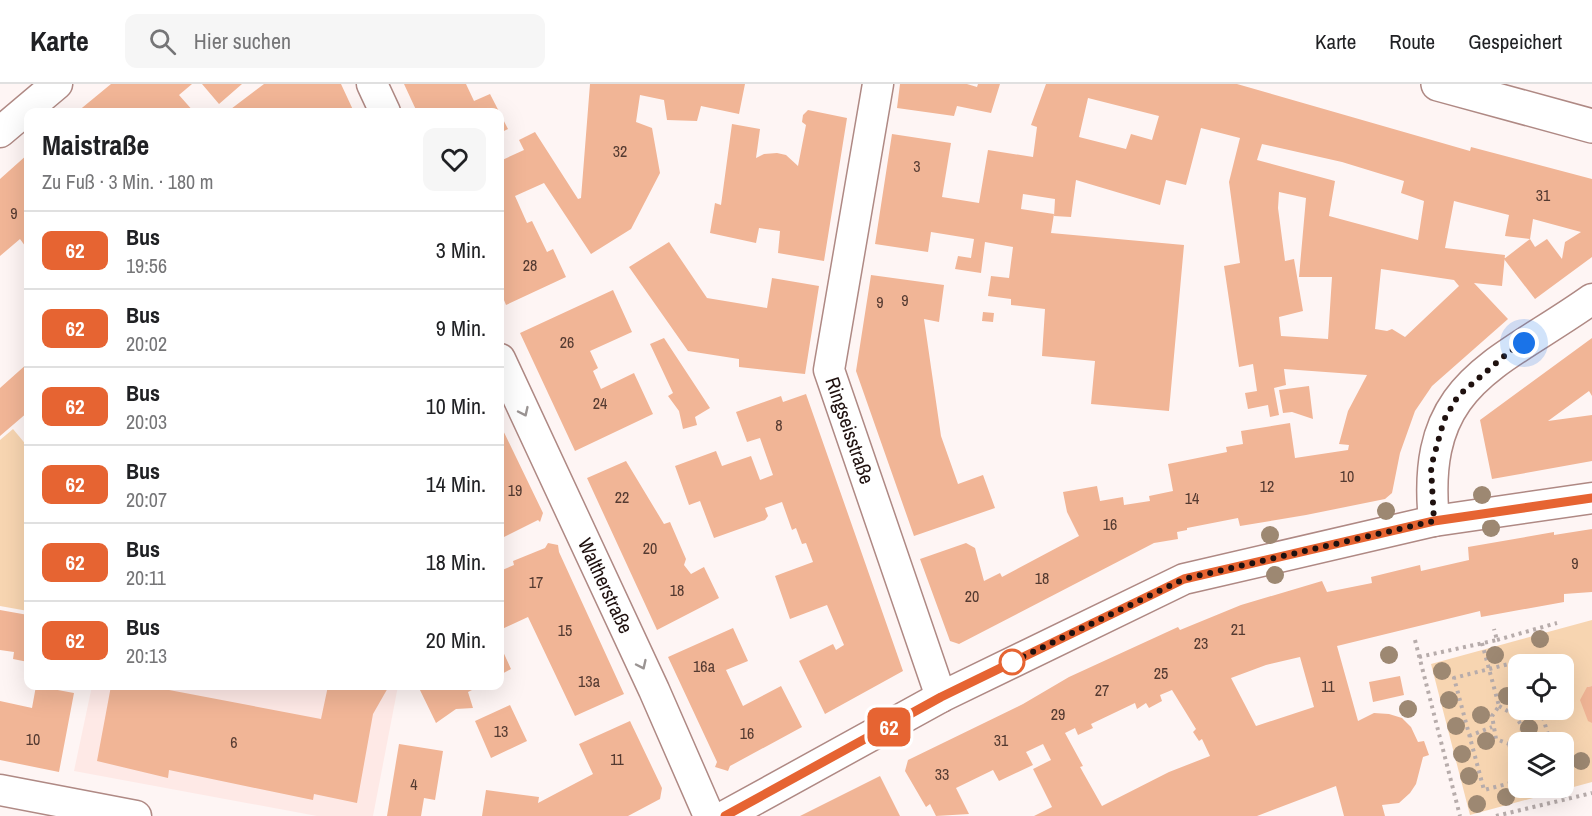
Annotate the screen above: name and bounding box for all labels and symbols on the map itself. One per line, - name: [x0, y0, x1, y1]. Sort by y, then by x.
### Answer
- house number: 32: [613, 140, 627, 162]
- house number: 3: [913, 155, 921, 177]
- house number: 31: [1536, 184, 1551, 206]
- house number: 9: [10, 202, 18, 224]
- house number: 28: [523, 254, 537, 276]
- house number: 9: [901, 289, 909, 311]
- house number: 9: [876, 291, 884, 313]
- your location: [1509, 328, 1539, 358]
- house number: 26: [560, 331, 574, 353]
- street label: Ringseisstraße: [819, 373, 881, 487]
- house number: 24: [593, 392, 607, 414]
- one-way arrow: [517, 406, 529, 417]
- house number: 8: [775, 414, 783, 436]
- house number: 10: [1340, 465, 1354, 487]
- house number: 12: [1260, 475, 1274, 497]
- house number: 19: [508, 479, 522, 501]
- house number: 22: [615, 486, 629, 508]
- house number: 14: [1185, 487, 1199, 509]
- house number: 16: [1103, 513, 1117, 535]
- street label: Waltherstraße: [572, 533, 640, 638]
- house number: 20: [643, 537, 657, 559]
- house number: 9: [1571, 552, 1579, 574]
- house number: 18: [1035, 567, 1049, 589]
- house number: 17: [529, 571, 543, 593]
- house number: 18: [670, 579, 684, 601]
- house number: 20: [965, 585, 979, 607]
- house number: 21: [1231, 618, 1246, 640]
- house number: 15: [558, 619, 572, 641]
- house number: 23: [1194, 632, 1208, 654]
- unlabelled marker: [999, 649, 1025, 675]
- house number: 16a: [693, 655, 716, 677]
- one-way arrow: [635, 658, 647, 669]
- house number: 25: [1154, 662, 1168, 684]
- house number: 13a: [578, 670, 601, 692]
- house number: 11: [1321, 675, 1336, 697]
- house number: 27: [1095, 679, 1109, 701]
- house number: 29: [1051, 703, 1065, 725]
- line badge: 62: [862, 708, 916, 746]
- house number: 13: [494, 720, 508, 742]
- house number: 16: [740, 722, 754, 744]
- house number: 10: [26, 728, 40, 750]
- house number: 31: [994, 729, 1009, 751]
- house number: 6: [230, 731, 238, 753]
- house number: 11: [610, 748, 625, 770]
- house number: 33: [935, 763, 949, 785]
- house number: 4: [410, 773, 418, 795]

